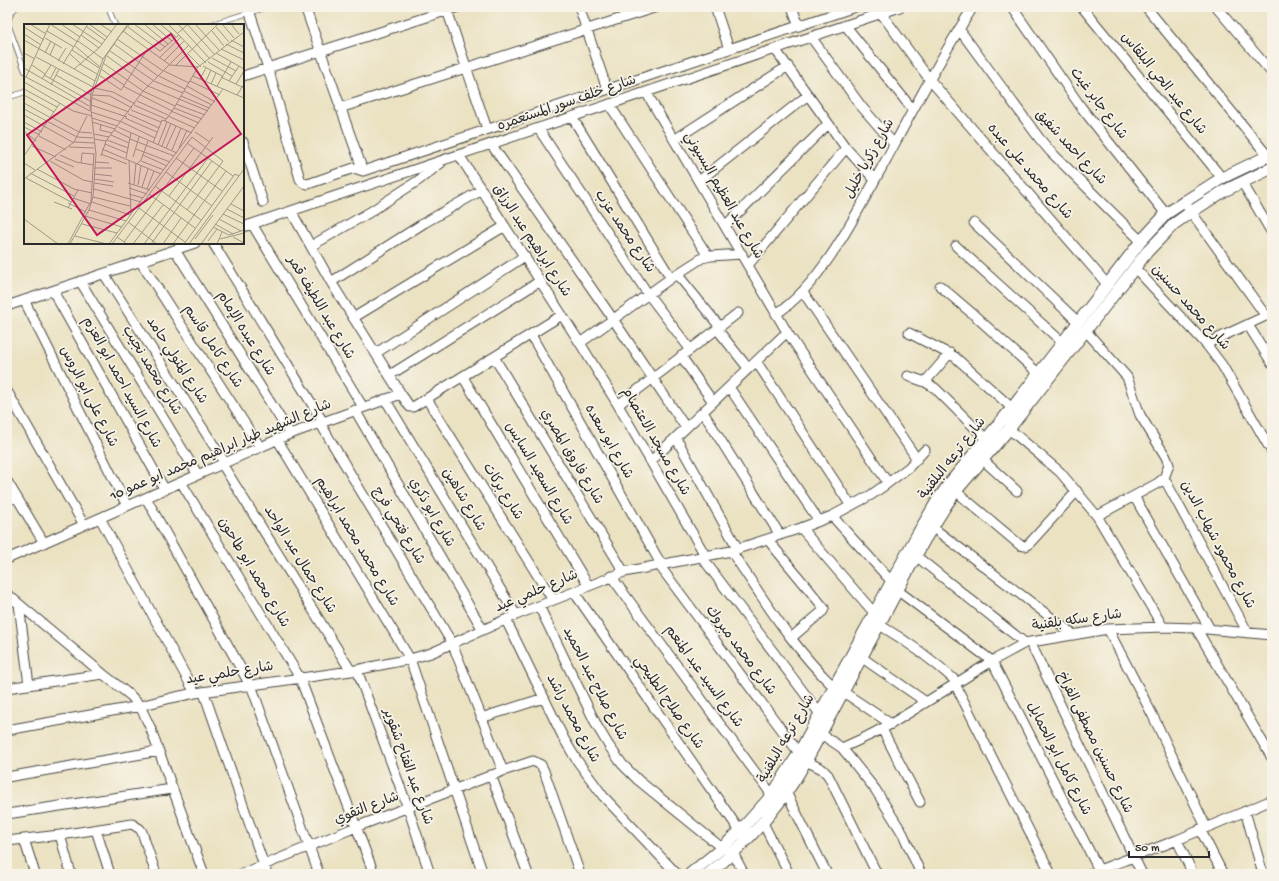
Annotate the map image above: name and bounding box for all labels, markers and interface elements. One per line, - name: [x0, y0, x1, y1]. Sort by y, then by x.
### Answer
- inset map: [24, 24, 244, 244]
- street label: شارع عبد الحي البلقاس: [1115, 29, 1210, 140]
- street label: شارع جابر غيث: [1066, 65, 1130, 143]
- street label: شارع خلف سور المستعمره: [495, 72, 639, 136]
- street label: شارع احمد شفيق: [1031, 107, 1109, 189]
- street label: شارع زكريا خليل: [841, 116, 899, 202]
- street label: شارع محمد على عبده: [983, 121, 1075, 223]
- street label: شارع عبد العظيم البسيوني: [678, 129, 766, 264]
- street label: شارع ابراهيم عبد الرزاق: [488, 181, 574, 301]
- street label: شارع محمد عزب: [590, 187, 658, 277]
- street label: شارع عبد اللطيف قمر: [282, 252, 358, 363]
- street label: شارع محمد حسنين: [1147, 262, 1233, 354]
- street label: شارع عبده الإمام: [212, 288, 278, 380]
- street label: شارع كامل قاسم: [179, 302, 245, 392]
- street label: شارع السيد احمد ابو العزم: [78, 314, 164, 452]
- street label: شارع المتولي حامد: [140, 314, 210, 409]
- street label: شارع محمد نجيب: [118, 323, 184, 419]
- street label: شارع على ابو الروس: [55, 344, 121, 450]
- street label: شارع مسجد الاعتصام: [617, 385, 693, 499]
- street label: شارع الشهيد طيار ابراهيم محمد ابو عمو 10: [107, 397, 334, 506]
- street label: شارع ابو سعده: [580, 402, 636, 482]
- street label: شارع فاروق المصري: [536, 406, 606, 508]
- street label: شارع ترعه البلقنية: [916, 414, 990, 504]
- street label: شارع السعيد السايس: [500, 419, 576, 529]
- street label: شارع بركات: [478, 460, 526, 524]
- street label: شارع شاهين: [437, 465, 489, 535]
- street label: شارع محمد محمد ابراهيم: [310, 474, 402, 610]
- street label: شارع ابو ذكري: [404, 475, 458, 551]
- street label: شارع محمود شهاب الدين: [1176, 478, 1258, 612]
- street label: شارع فتحي فرج: [366, 484, 428, 569]
- street label: شارع جمال عبد الواحد: [259, 503, 339, 617]
- street label: شارع محمد ابو طاحون: [213, 515, 293, 631]
- street label: شارع حلمي عيد: [493, 567, 582, 619]
- street label: شارع محمد مبروك: [701, 603, 779, 699]
- street label: شارع سكه بلقنية: [1031, 606, 1123, 636]
- street label: شارع السيد عبد المنعم: [660, 622, 746, 732]
- street label: شارع صلاح عبد الحميد: [558, 624, 630, 744]
- street label: شارع صلاح الطليحي: [628, 653, 707, 754]
- street label: شارع حلمي عيد: [185, 659, 275, 691]
- street label: شارع حسنين مصطفى الفراخ: [1052, 669, 1136, 817]
- street label: شارع محمد راشد: [542, 672, 602, 766]
- street label: شارع ترعه البلقنية: [755, 692, 819, 786]
- street label: شارع كامل ابو الحمايل: [1022, 699, 1094, 819]
- street label: شارع عبد الفتاح شقوير: [378, 706, 436, 827]
- street label: شارع التقوي: [332, 789, 402, 829]
- scale bar: [1129, 833, 1209, 859]
- text: 50 m: [1135, 842, 1160, 856]

